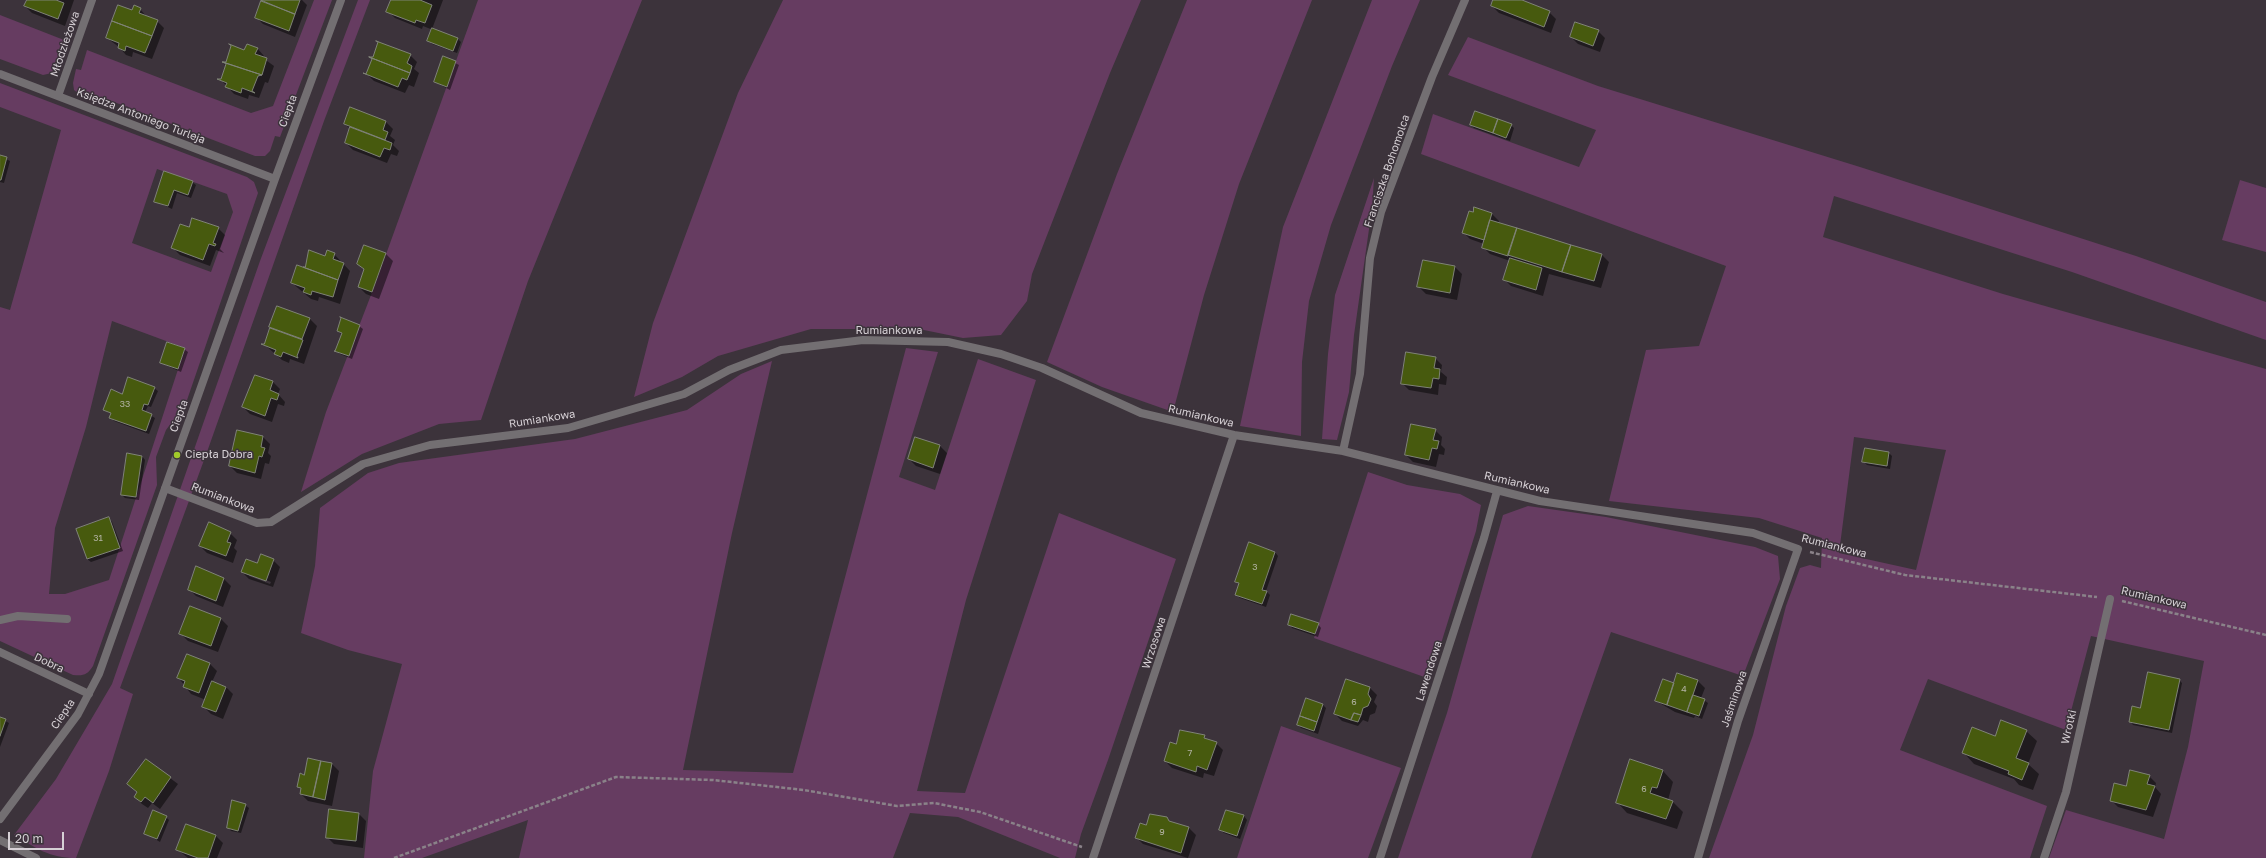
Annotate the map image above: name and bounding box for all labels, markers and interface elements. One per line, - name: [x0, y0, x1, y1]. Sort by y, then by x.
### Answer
- street label: Młodzieżowa: [48, 10, 82, 78]
- street label: Księdza Antoniego Turleja: [75, 85, 207, 147]
- street label: Ciepła: [276, 93, 300, 129]
- street label: Franciszka Bohomolca: [1361, 113, 1413, 229]
- street label: Rumiankowa: [856, 324, 922, 338]
- street label: Ciepła: [167, 398, 191, 434]
- house number: 33: [120, 399, 130, 409]
- street label: Rumiankowa: [1167, 402, 1235, 430]
- street label: Rumiankowa: [508, 407, 576, 431]
- place label: Ciepła Dobra: [185, 448, 253, 462]
- marker: Ciepła Dobra: [172, 450, 182, 460]
- street label: Rumiankowa: [1483, 469, 1551, 497]
- street label: Rumiankowa: [189, 480, 257, 516]
- street label: Rumiankowa: [1800, 531, 1868, 561]
- house number: 31: [93, 533, 103, 543]
- house number: 3: [1252, 562, 1258, 572]
- street label: Rumiankowa: [2120, 584, 2188, 612]
- street label: Wrzosowa: [1139, 615, 1169, 671]
- street label: Lawendowa: [1413, 639, 1445, 703]
- street label: Dobra: [32, 650, 66, 676]
- street label: Jaśminowa: [1718, 669, 1750, 729]
- house number: 4: [1681, 684, 1687, 694]
- street label: Ciepła: [48, 696, 78, 732]
- house number: 6: [1351, 697, 1357, 707]
- street label: Wrotki: [2059, 709, 2079, 745]
- house number: 7: [1188, 748, 1192, 758]
- house number: 6: [1641, 784, 1647, 794]
- scale bar: [10, 824, 66, 850]
- house number: 9: [1159, 827, 1165, 837]
- text: 20 m: [15, 831, 43, 846]

